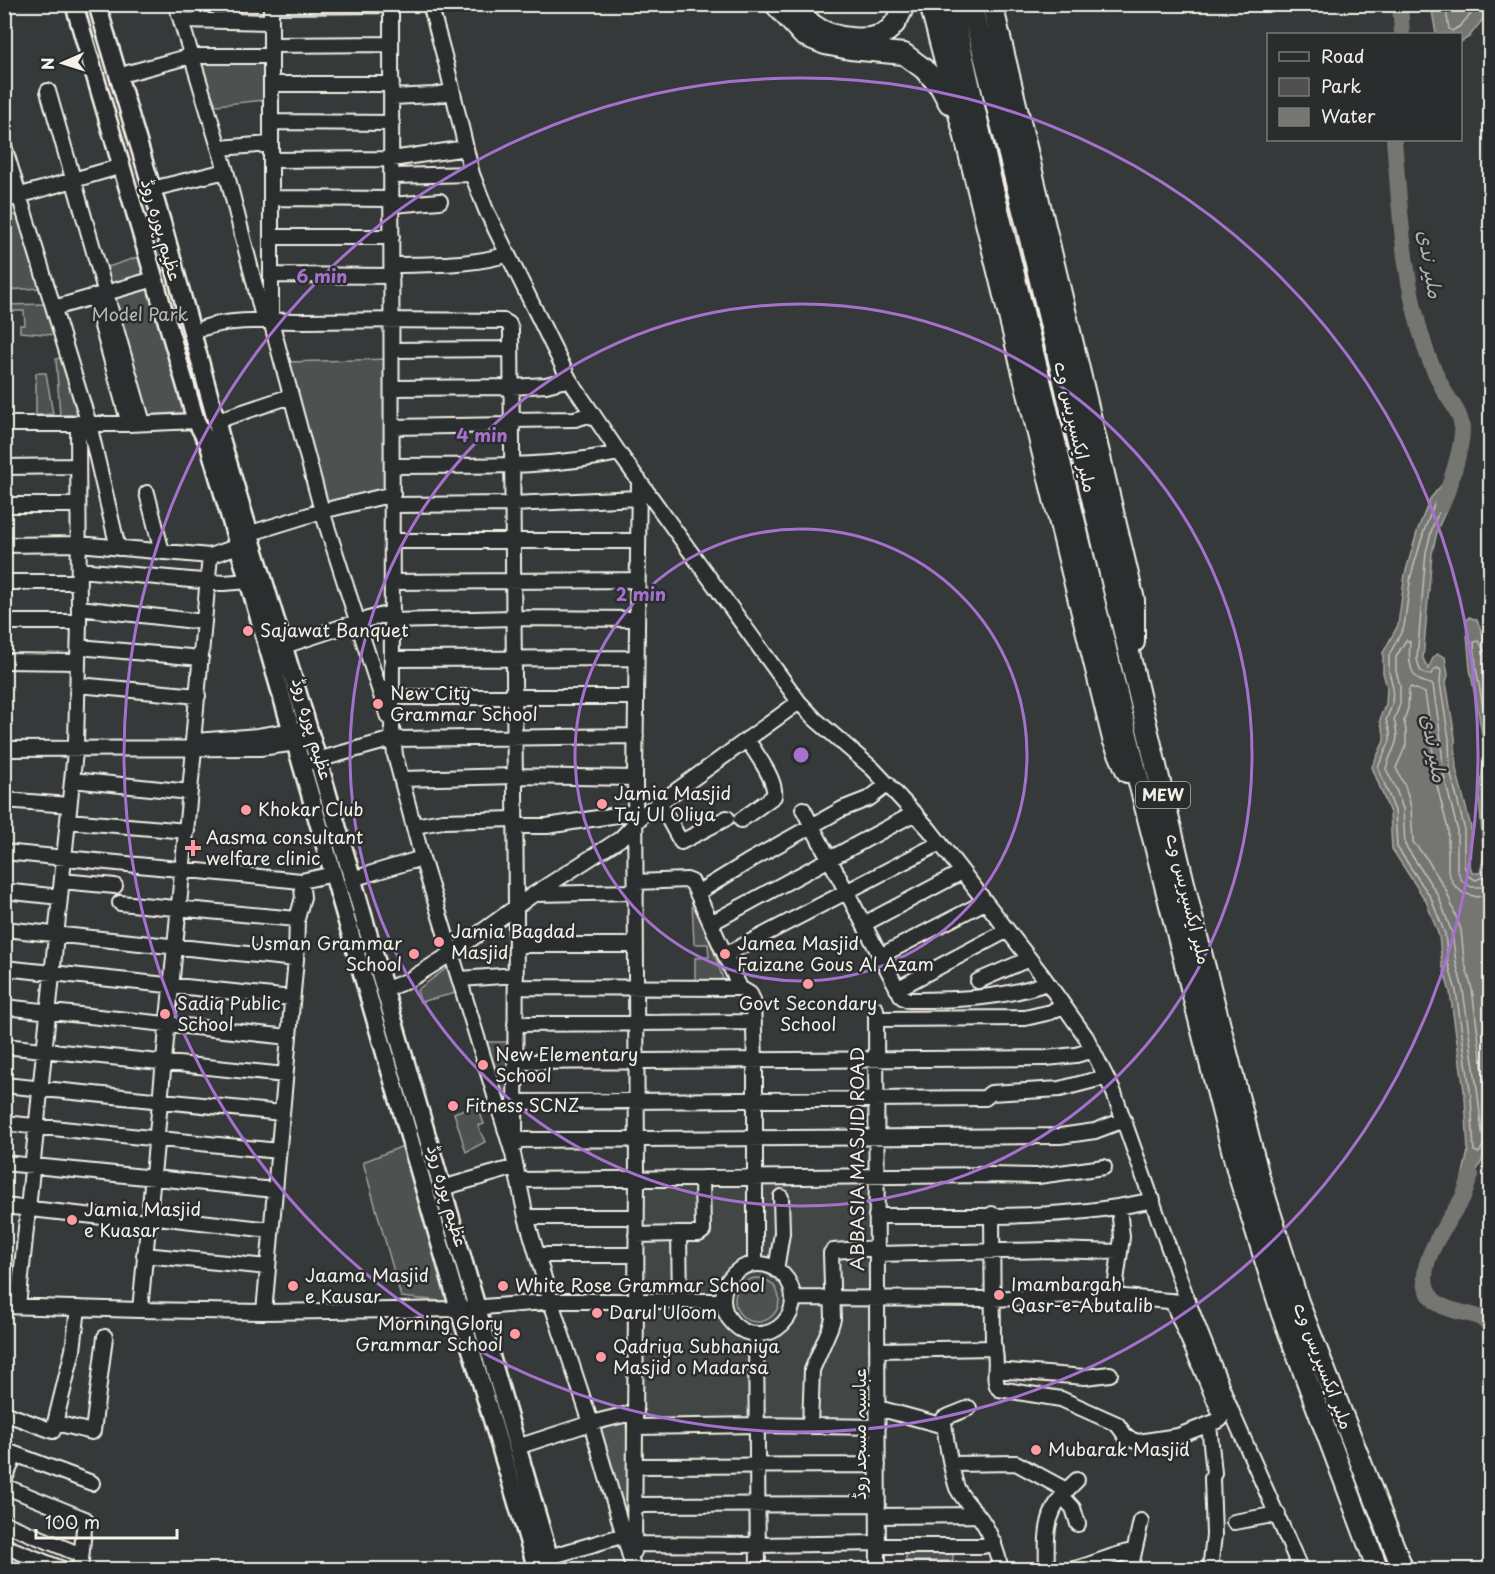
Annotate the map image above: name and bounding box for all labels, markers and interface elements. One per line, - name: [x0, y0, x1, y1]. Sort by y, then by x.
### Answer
- north arrow: [33, 33, 93, 93]
- legend: [1267, 33, 1462, 141]
- text: Road: [1321, 42, 1365, 69]
- text: N: [35, 57, 59, 71]
- text: Park: [1321, 72, 1361, 99]
- text: Water: [1321, 102, 1376, 129]
- street label: عظیم پورہ روڈ: [133, 175, 190, 285]
- water label: ملیر ندی: [1411, 227, 1451, 301]
- text: 6 min: [297, 262, 347, 289]
- park label: Model Park: [92, 300, 188, 327]
- street label: ملیر ایکسپریس وے: [1048, 358, 1105, 495]
- text: 4 min: [456, 421, 508, 448]
- text: 2 min: [616, 580, 666, 607]
- place label: Sajawat Banquet: [260, 616, 409, 643]
- marker: Sajawat Banquet: [241, 624, 255, 638]
- street label: عظیم پورہ روڈ: [284, 674, 341, 784]
- place label: New City Grammar School: [390, 679, 538, 727]
- marker: New City Grammar School: [371, 697, 385, 711]
- water label: ملیر ندی: [1414, 711, 1456, 785]
- centre of rings: [791, 745, 811, 765]
- place label: Jamia Masjid Taj Ul Oliya: [614, 779, 731, 827]
- road number: MEW: [1136, 782, 1190, 808]
- place label: Khokar Club: [258, 795, 363, 822]
- marker: Jamia Masjid Taj Ul Oliya: [595, 797, 609, 811]
- marker: Khokar Club: [239, 803, 253, 817]
- place label: Aasma consultant welfare clinic: [206, 823, 363, 871]
- street label: ملیر ایکسپریس وے: [1160, 830, 1219, 967]
- marker: Aasma consultant welfare clinic: [184, 839, 202, 857]
- place label: Jamia Bagdad Masjid: [451, 917, 575, 965]
- place label: Usman Grammar School: [251, 929, 403, 977]
- place label: Jamea Masjid Faizane Gous Al Azam: [737, 929, 934, 977]
- marker: Jamia Bagdad Masjid: [432, 935, 446, 949]
- marker: Usman Grammar School: [407, 947, 421, 961]
- marker: Jamea Masjid Faizane Gous Al Azam: [718, 947, 732, 961]
- marker: Govt Secondary School: [801, 977, 815, 991]
- place label: Sadiq Public School: [177, 989, 281, 1037]
- place label: Govt Secondary School: [739, 989, 877, 1037]
- marker: Sadiq Public School: [158, 1007, 172, 1021]
- place label: New Elementary School: [495, 1040, 638, 1088]
- street label: ABBASIA MASJID ROAD: [843, 1047, 870, 1271]
- marker: New Elementary School: [476, 1058, 490, 1072]
- place label: Fitness SCNZ: [465, 1091, 579, 1118]
- marker: Fitness SCNZ: [446, 1099, 460, 1113]
- street label: عظیم پورہ روڈ: [419, 1141, 476, 1251]
- place label: Jamia Masjid e Kuasar: [84, 1195, 201, 1243]
- marker: Jamia Masjid e Kuasar: [65, 1213, 79, 1227]
- place label: Jaama Masjid e Kausar: [305, 1261, 429, 1309]
- place label: Imambargah Qasr-e-Abutalib: [1011, 1270, 1153, 1318]
- place label: White Rose Grammar School: [515, 1271, 765, 1298]
- marker: Jaama Masjid e Kausar: [286, 1279, 300, 1293]
- marker: White Rose Grammar School: [496, 1279, 510, 1293]
- marker: Imambargah Qasr-e-Abutalib: [992, 1288, 1006, 1302]
- place label: Darul Uloom: [609, 1298, 717, 1325]
- street label: ملیر ایکسپریس وے: [1288, 1298, 1361, 1433]
- marker: Darul Uloom: [590, 1306, 604, 1320]
- place label: Morning Glory Grammar School: [355, 1309, 503, 1357]
- marker: Morning Glory Grammar School: [508, 1327, 522, 1341]
- place label: Qadriya Subhaniya Masjid o Madarsa: [613, 1332, 780, 1380]
- marker: Qadriya Subhaniya Masjid o Madarsa: [594, 1350, 608, 1364]
- street label: عباسیہ مسجد روڈ: [845, 1368, 872, 1500]
- place label: Mubarak Masjid: [1048, 1435, 1190, 1462]
- marker: Mubarak Masjid: [1029, 1443, 1043, 1457]
- scale bar: [36, 1502, 177, 1540]
- text: 100 m: [45, 1508, 100, 1535]

